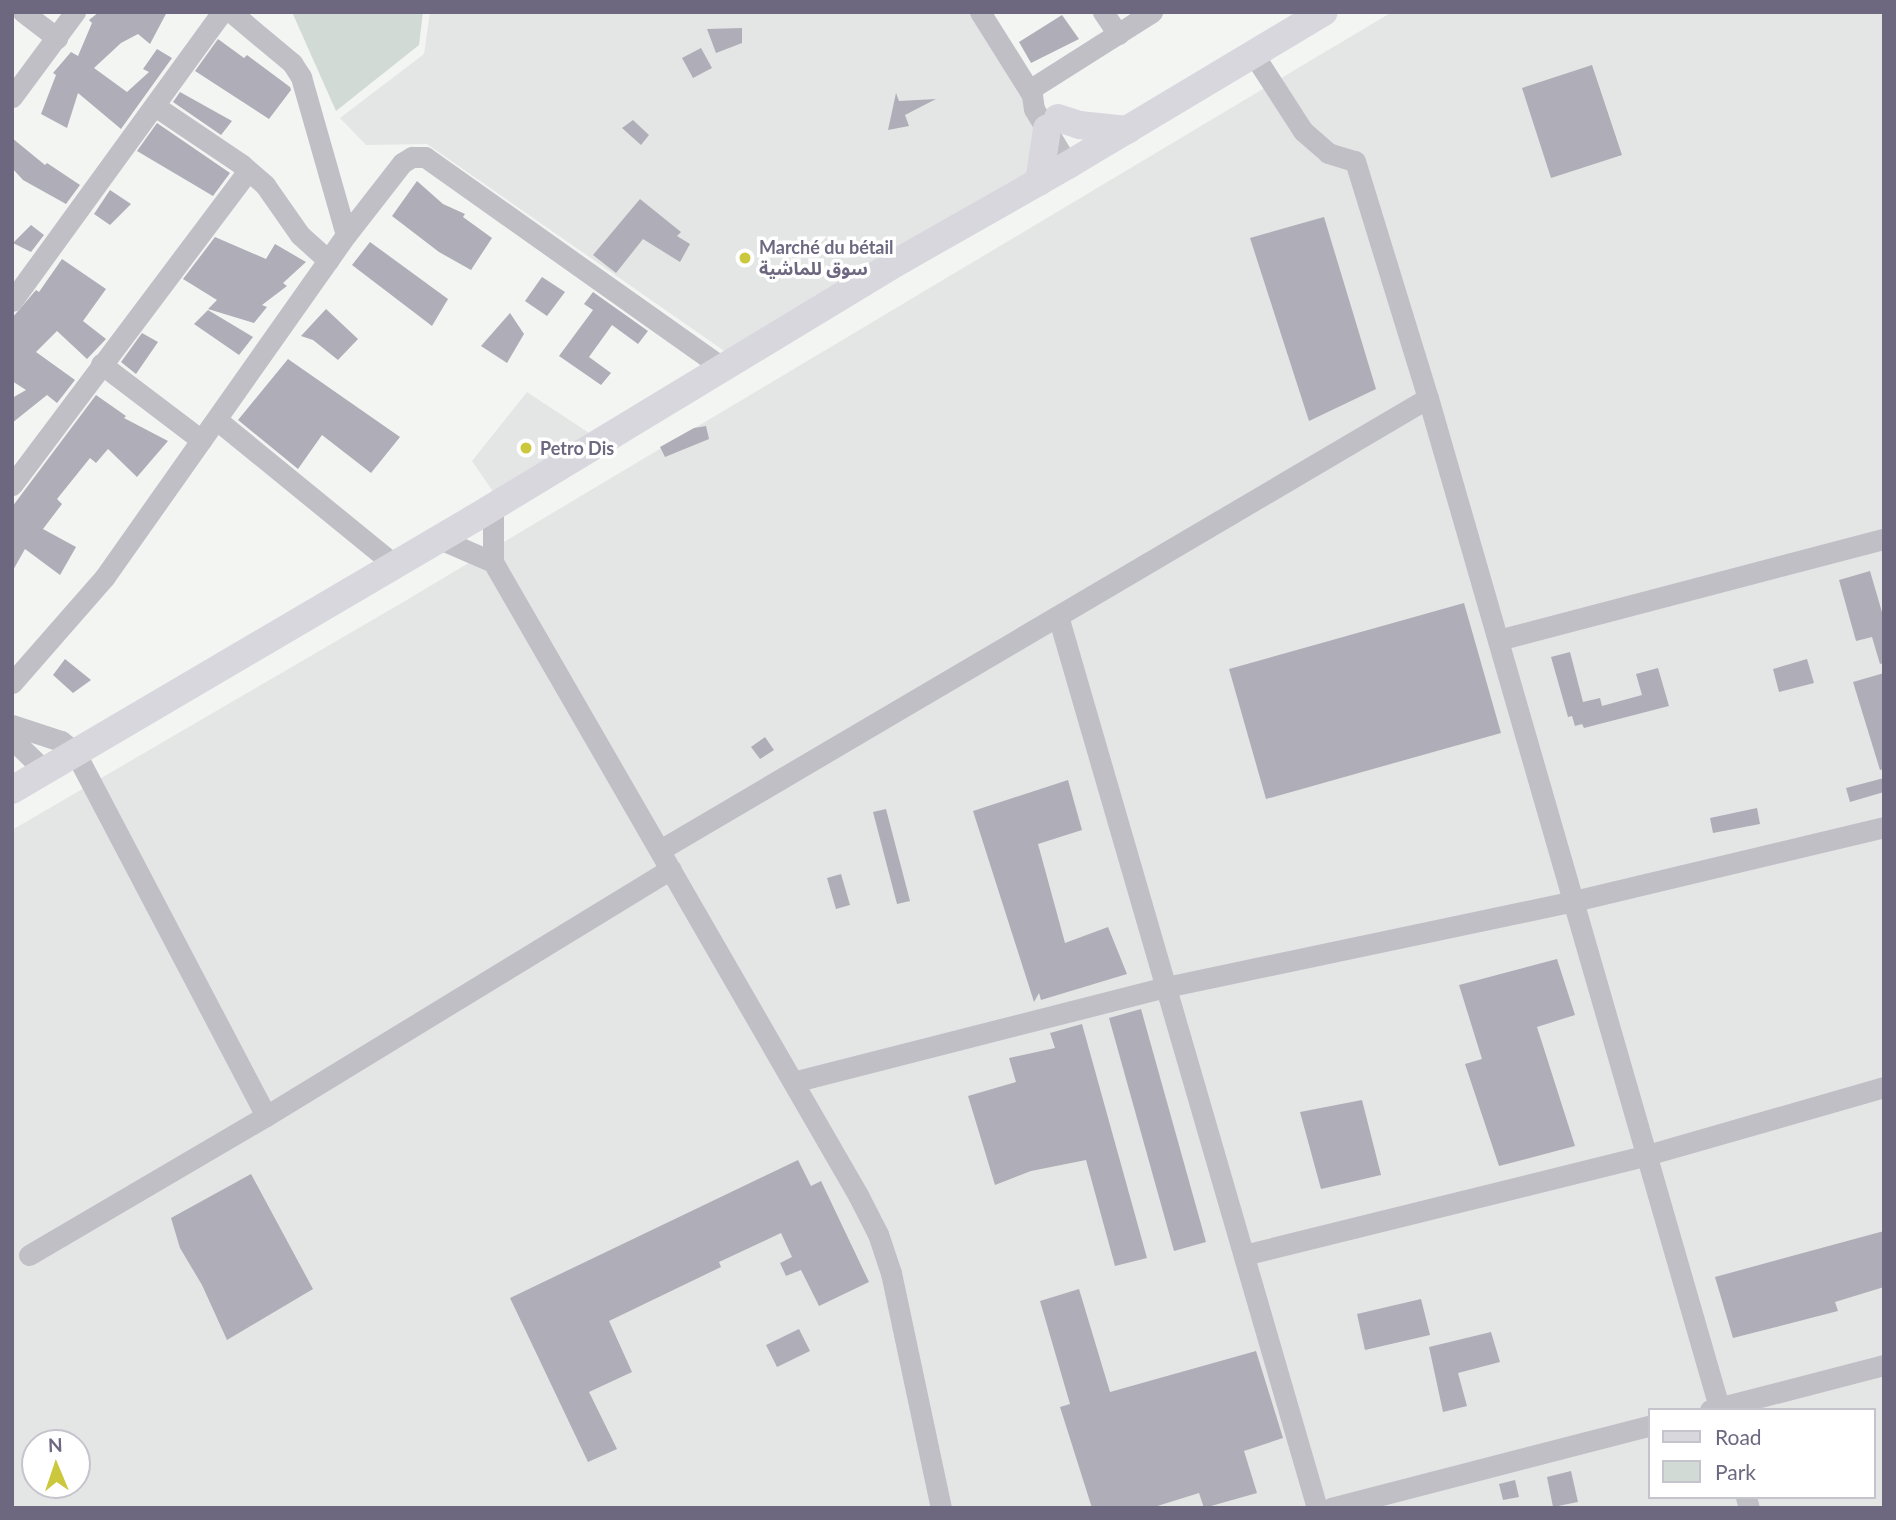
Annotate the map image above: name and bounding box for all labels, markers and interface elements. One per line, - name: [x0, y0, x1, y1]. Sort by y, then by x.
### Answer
- place label: Marché du bétail سوق للماشية: [759, 237, 894, 280]
- marker: Marché du bétail سوق للماشية: [737, 250, 753, 266]
- place label: Petro Dis: [540, 437, 614, 459]
- marker: Petro Dis: [518, 440, 534, 456]
- legend: [1647, 1408, 1875, 1499]
- text: Road: [1715, 1424, 1762, 1449]
- north arrow: [21, 1429, 91, 1499]
- text: N: [48, 1433, 63, 1456]
- text: Park: [1715, 1459, 1756, 1484]

